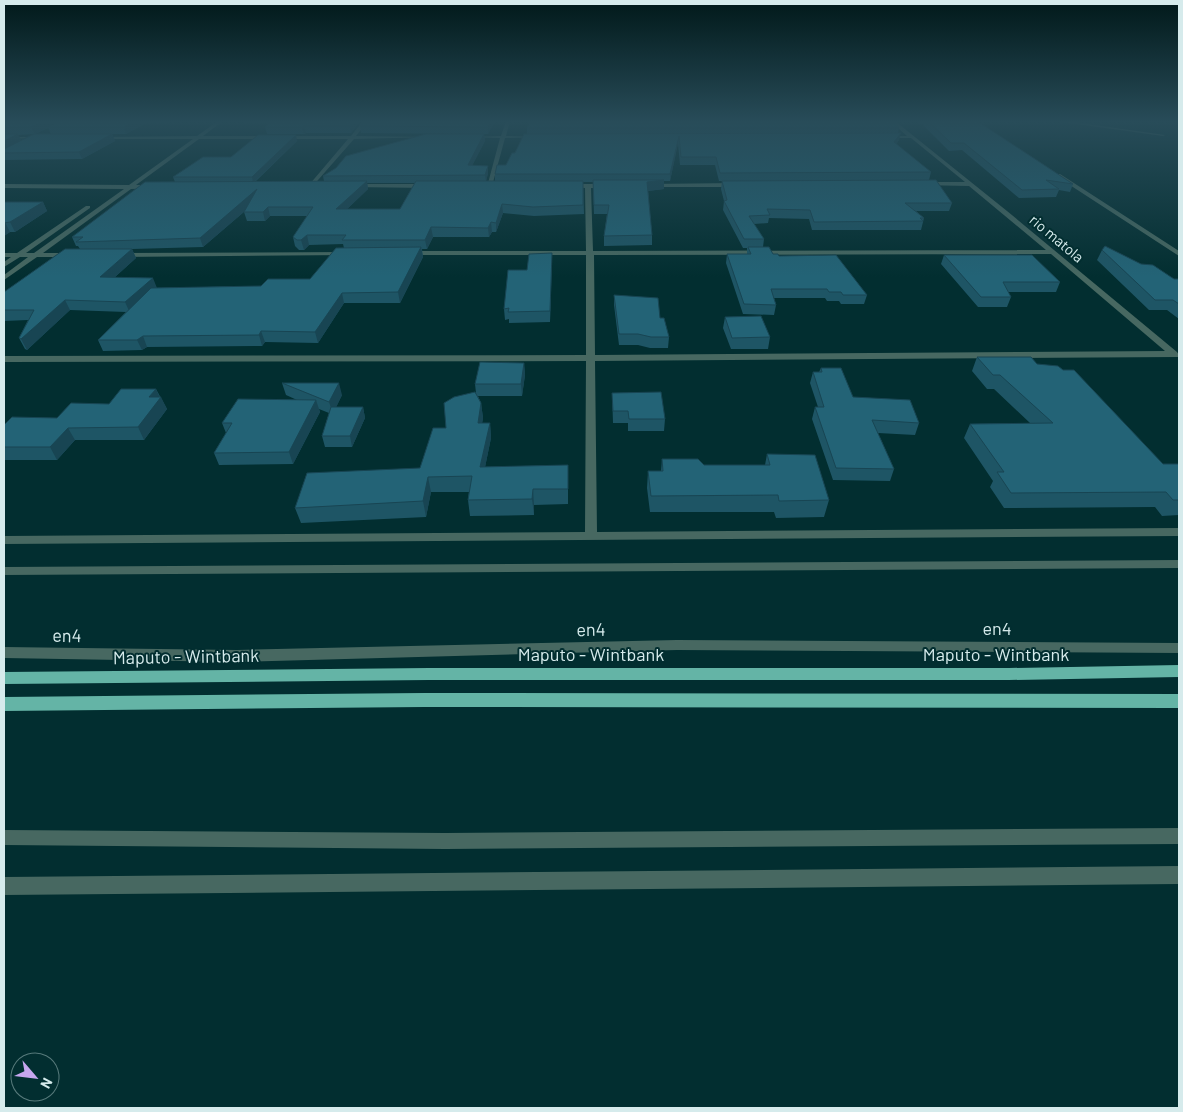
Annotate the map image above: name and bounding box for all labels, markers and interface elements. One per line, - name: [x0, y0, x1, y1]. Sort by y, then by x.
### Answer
- street label: rio matola: [1026, 210, 1088, 266]
- street label: en4: [982, 617, 1012, 639]
- street label: en4: [576, 618, 606, 640]
- street label: en4: [52, 624, 82, 646]
- street label: Maputo - Wintbank: [518, 643, 664, 665]
- street label: Maputo - Wintbank: [923, 643, 1069, 665]
- street label: Maputo - Wintbank: [113, 644, 259, 668]
- north arrow: [10, 1052, 60, 1102]
- text: N: [37, 1075, 57, 1091]

